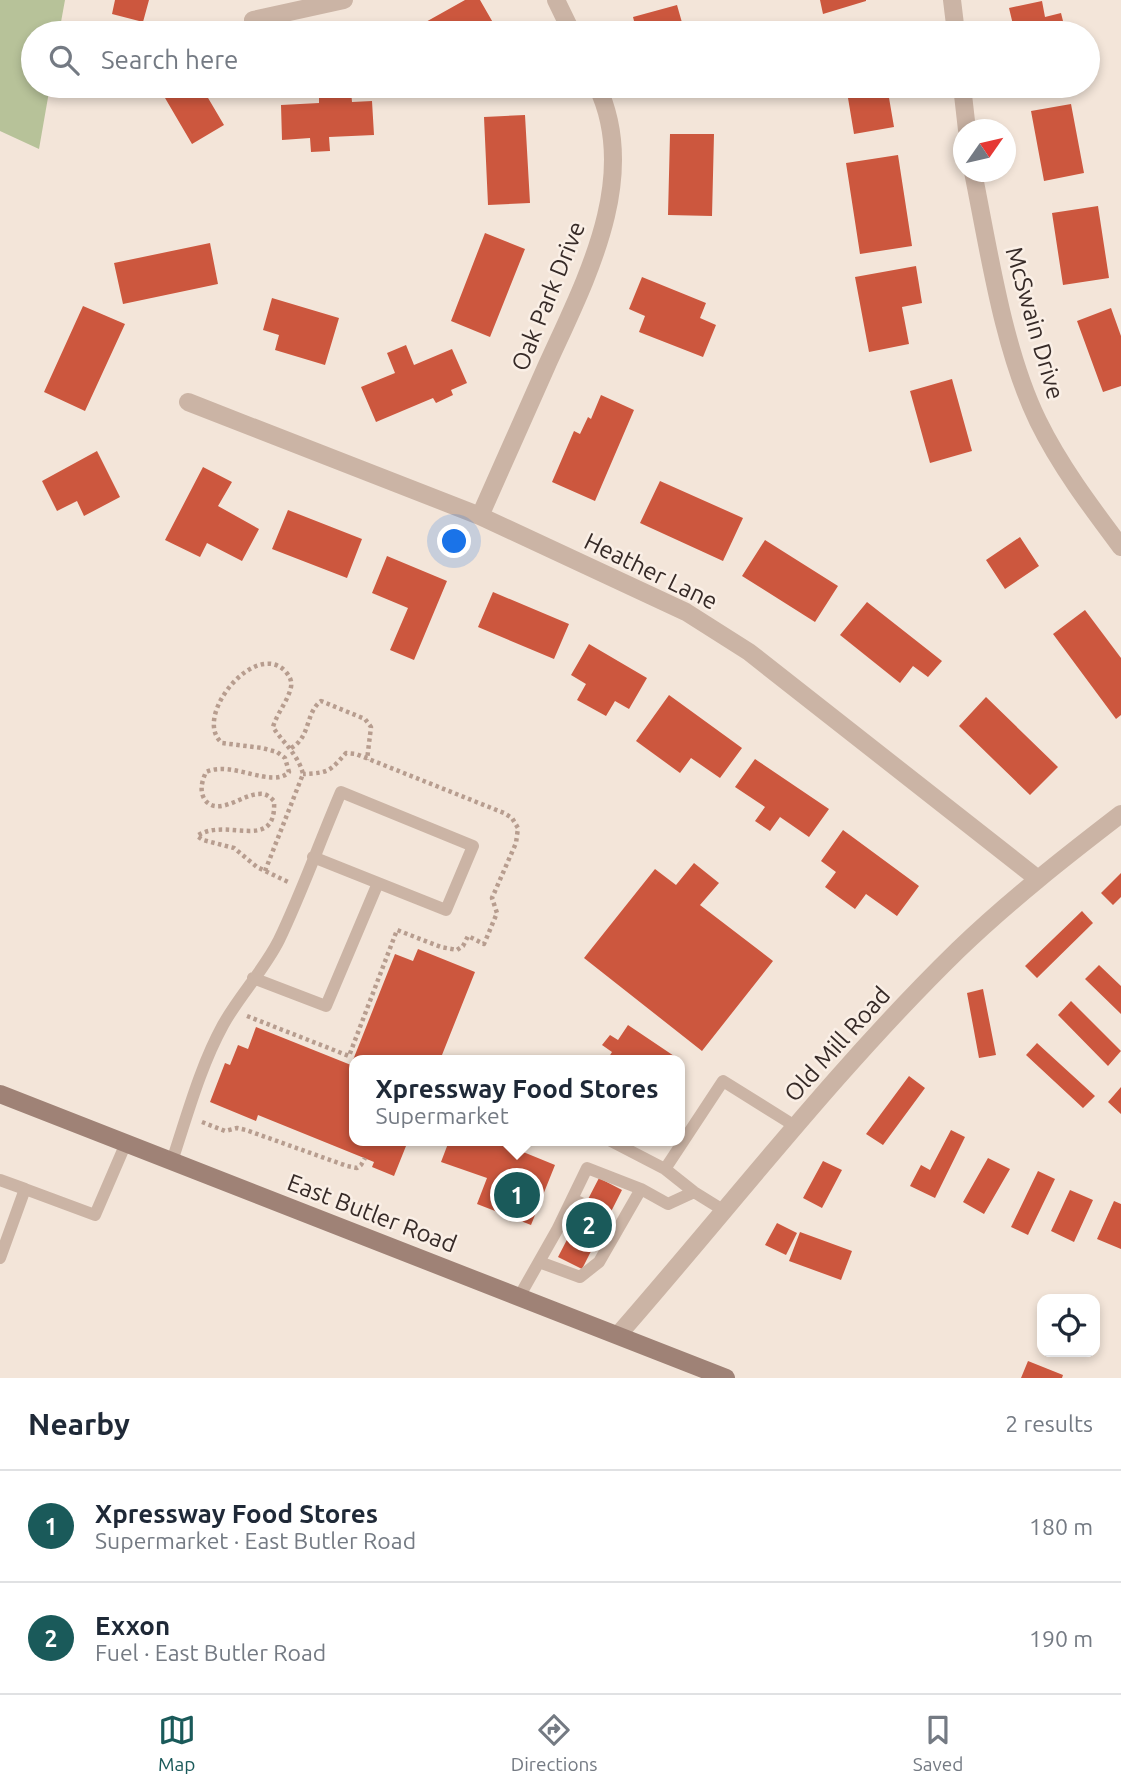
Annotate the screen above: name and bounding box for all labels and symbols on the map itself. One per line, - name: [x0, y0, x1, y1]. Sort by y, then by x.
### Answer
- north arrow: [953, 119, 1016, 182]
- street label: Oak Park Drive: [506, 217, 590, 375]
- street label: McSwain Drive: [1000, 244, 1070, 402]
- your location: [437, 524, 471, 558]
- street label: Heather Lane: [580, 527, 722, 615]
- street label: Old Mill Road: [779, 981, 895, 1107]
- street label: East Butler Road: [284, 1168, 460, 1258]
- pin: 1: [494, 1169, 540, 1221]
- pin: 2: [566, 1199, 612, 1251]

